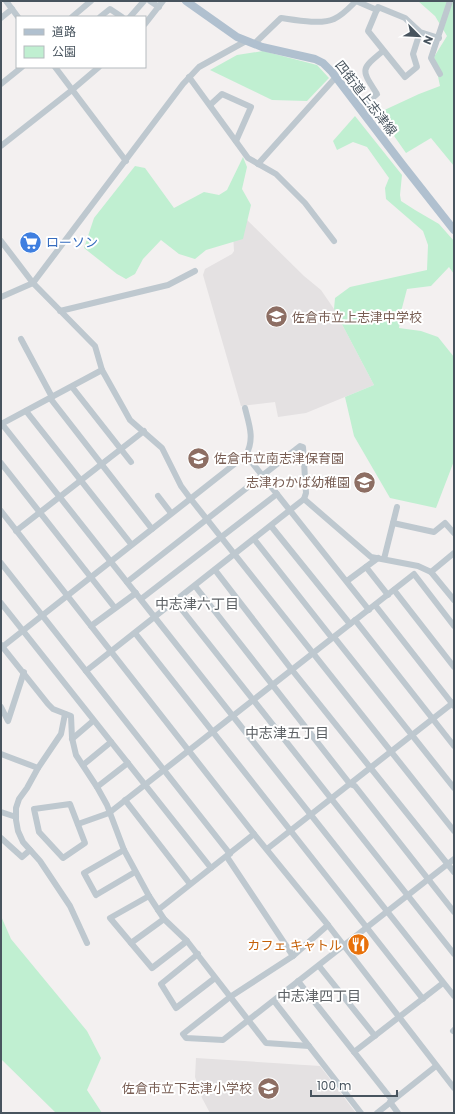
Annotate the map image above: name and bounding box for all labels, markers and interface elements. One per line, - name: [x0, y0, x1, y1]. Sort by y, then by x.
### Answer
- legend: [16, 16, 146, 68]
- north arrow: [399, 16, 439, 56]
- text: 道路: [52, 23, 76, 40]
- text: N: [419, 33, 437, 47]
- text: 公園: [52, 43, 76, 60]
- street label: 四街道上志津線: [330, 56, 402, 140]
- supermarket icon: ローソン: [18, 229, 44, 255]
- place label: ローソン: [46, 233, 98, 252]
- school or university icon: 佐倉市立上志津中学校: [264, 304, 290, 330]
- place label: 佐倉市立上志津中学校: [292, 308, 422, 327]
- school or university icon: 佐倉市立南志津保育園: [186, 445, 212, 471]
- place label: 佐倉市立南志津保育園: [214, 449, 344, 468]
- school or university icon: 志津わかば幼稚園: [352, 469, 378, 495]
- place label: 志津わかば幼稚園: [246, 473, 350, 492]
- district label: 中志津六丁目: [155, 594, 239, 614]
- district label: 中志津五丁目: [245, 723, 329, 743]
- restaurant icon: カフェ キャトル: [345, 932, 371, 958]
- place label: カフェ キャトル: [248, 936, 342, 955]
- district label: 中志津四丁目: [277, 986, 361, 1006]
- scale bar: [311, 1072, 397, 1098]
- school or university icon: 佐倉市立下志津小学校: [255, 1075, 281, 1101]
- text: 100 m: [317, 1077, 351, 1094]
- place label: 佐倉市立下志津小学校: [122, 1079, 252, 1098]

